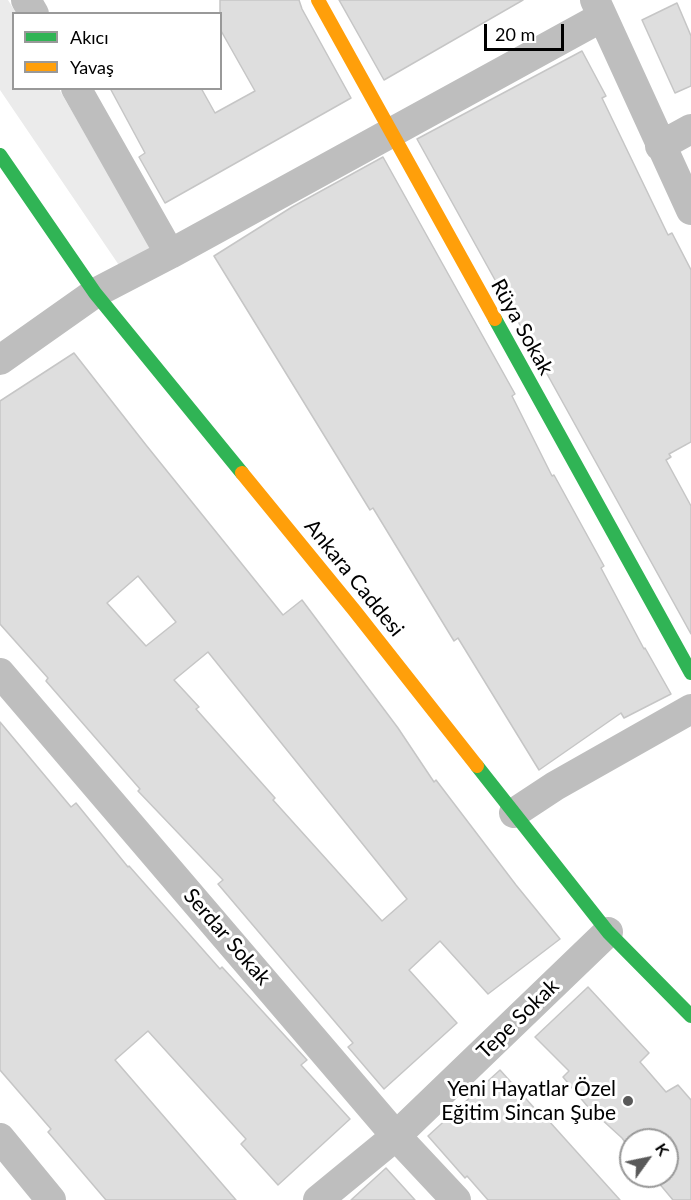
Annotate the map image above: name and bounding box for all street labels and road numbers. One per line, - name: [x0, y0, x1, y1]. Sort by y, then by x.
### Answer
- street label: Rüya Sokak: [485, 275, 559, 379]
- street label: Ankara Caddesi: [299, 514, 409, 642]
- street label: Serdar Sokak: [178, 883, 276, 991]
- street label: Tepe Sokak: [472, 974, 564, 1064]

